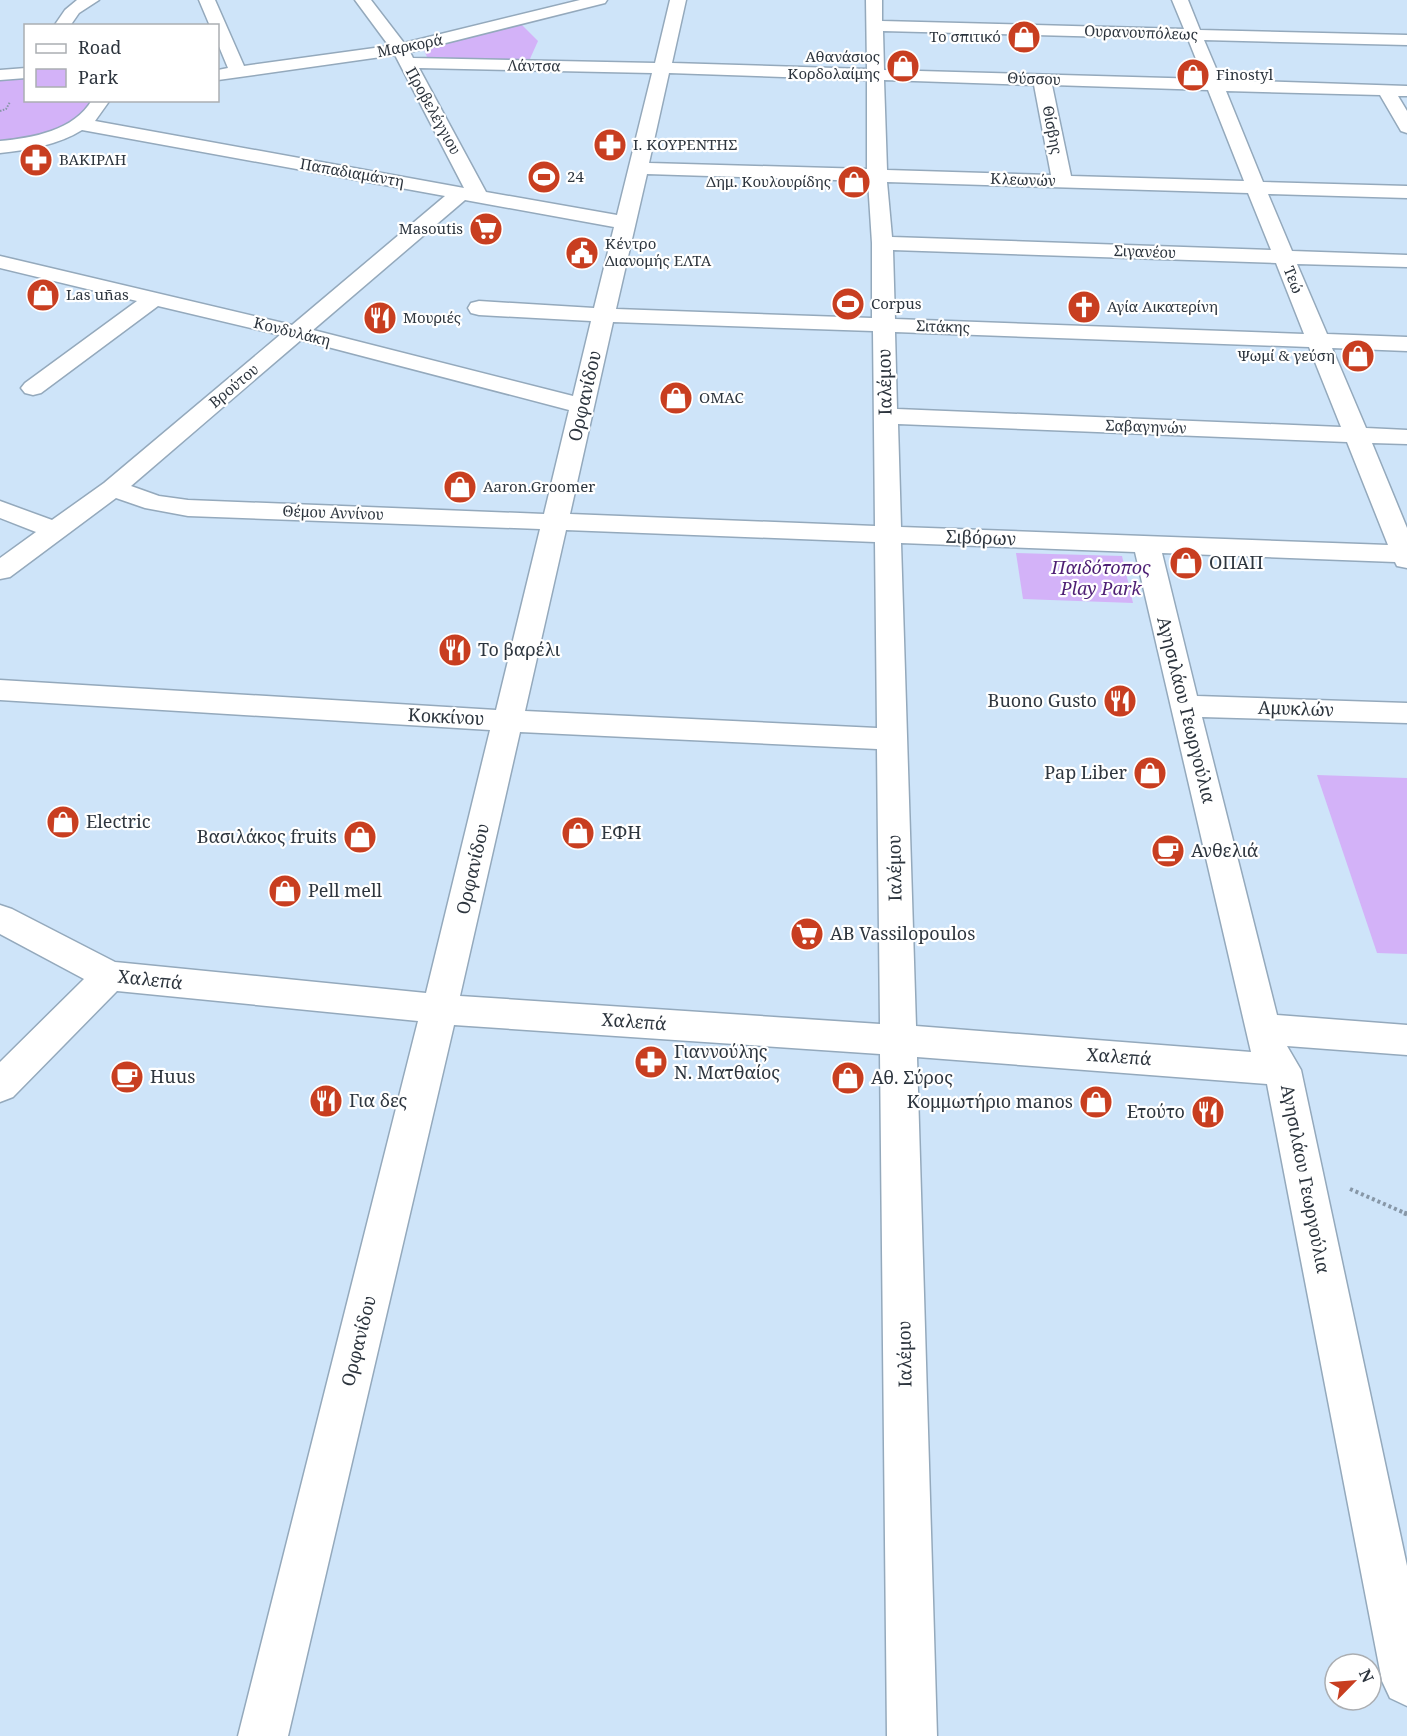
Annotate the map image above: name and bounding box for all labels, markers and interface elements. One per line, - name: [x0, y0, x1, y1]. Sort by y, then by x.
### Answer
- shop icon: Το σπιτικό: [1006, 19, 1042, 55]
- street label: Ουρανουπόλεως: [1084, 20, 1198, 44]
- legend: [24, 24, 219, 102]
- place label: Το σπιτικό: [929, 26, 1001, 46]
- street label: Μαρκορά: [375, 29, 445, 61]
- text: Road: [78, 35, 121, 59]
- place label: Αθανάσιος Κορδολαίμης: [787, 46, 880, 83]
- shop icon: Αθανάσιος Κορδολαίμης: [885, 48, 921, 84]
- street label: Λάντσα: [507, 55, 561, 75]
- shop icon: Finostyl: [1175, 57, 1211, 93]
- street label: Προβελέγγιου: [402, 63, 466, 158]
- place label: Finostyl: [1216, 64, 1274, 84]
- text: Park: [78, 65, 118, 89]
- street label: Θύσσου: [1007, 67, 1061, 89]
- street label: Θίσβης: [1038, 104, 1067, 156]
- pharmacy icon: Ι. ΚΟΥΡΕΝΤΗΣ: [592, 127, 628, 163]
- place label: Ι. ΚΟΥΡΕΝΤΗΣ: [633, 134, 737, 154]
- pharmacy icon: ΒΑΚΙΡΛΗ: [18, 142, 54, 178]
- place label: ΒΑΚΙΡΛΗ: [59, 149, 127, 169]
- street label: Παπαδιαμάντη: [299, 153, 406, 191]
- sports icon: 24: [526, 159, 562, 195]
- shop icon: Δημ. Κουλουρίδης: [836, 164, 872, 200]
- place label: 24: [567, 166, 584, 186]
- street label: Κλεωνών: [990, 168, 1056, 190]
- place label: Δημ. Κουλουρίδης: [706, 171, 831, 191]
- supermarket icon: Masoutis: [468, 211, 504, 247]
- place label: Masoutis: [399, 218, 463, 238]
- place label: Κέντρο Διανομής ΕΛΤΑ: [605, 233, 712, 270]
- public building icon: Κέντρο Διανομής ΕΛΤΑ: [564, 235, 600, 271]
- street label: Σιγανέου: [1114, 240, 1176, 262]
- street label: Τεώ: [1279, 263, 1308, 296]
- shop icon: Las uñas: [25, 277, 61, 313]
- place label: Las uñas: [66, 284, 129, 304]
- sports icon: Corpus: [830, 286, 866, 322]
- church icon: Αγία Αικατερίνη: [1066, 289, 1102, 325]
- place label: Corpus: [871, 293, 922, 313]
- place label: Αγία Αικατερίνη: [1107, 296, 1218, 316]
- restaurant icon: Μουριές: [362, 300, 398, 336]
- place label: Μουριές: [403, 307, 461, 327]
- street label: Κονδυλάκη: [252, 312, 333, 350]
- street label: Σιτάκης: [916, 315, 970, 337]
- shop icon: Ψωμί & γεύση: [1340, 338, 1376, 374]
- place label: Ψωμί & γεύση: [1237, 345, 1335, 365]
- street label: Ορφανίδου: [562, 348, 606, 444]
- street label: Ιαλέμου: [871, 348, 897, 416]
- street label: Βρούτου: [204, 359, 262, 412]
- shop icon: OMAC: [658, 380, 694, 416]
- place label: OMAC: [699, 387, 744, 407]
- street label: Σαβαγηνών: [1105, 415, 1187, 437]
- shop icon: Aaron.Groomer: [442, 469, 478, 505]
- place label: Aaron.Groomer: [483, 476, 595, 496]
- street label: Θέμου Αννίνου: [282, 500, 384, 524]
- street label: Σιβόρων: [945, 524, 1017, 550]
- shop icon: ΟΠΑΠ: [1168, 545, 1204, 581]
- place label: ΟΠΑΠ: [1209, 550, 1263, 574]
- park label: Παιδότοπος Play Park: [1050, 555, 1151, 600]
- street label: Αγησιλάου Γεωργούλια: [1152, 614, 1222, 806]
- restaurant icon: Το βαρέλι: [437, 632, 473, 668]
- place label: Το βαρέλι: [478, 637, 560, 661]
- restaurant icon: Buono Gusto: [1102, 683, 1138, 719]
- place label: Buono Gusto: [988, 688, 1097, 712]
- street label: Αμυκλών: [1258, 695, 1335, 721]
- street label: Κοκκίνου: [407, 702, 485, 730]
- shop icon: Pap Liber: [1132, 755, 1168, 791]
- place label: Pap Liber: [1044, 760, 1128, 784]
- shop icon: Electric: [45, 804, 81, 840]
- place label: Electric: [86, 809, 151, 833]
- shop icon: ΕΦΗ: [560, 815, 596, 851]
- shop icon: Βασιλάκος fruits: [342, 819, 378, 855]
- place label: ΕΦΗ: [601, 820, 641, 844]
- street label: Ορφανίδου: [450, 821, 494, 917]
- place label: Βασιλάκος fruits: [197, 824, 337, 848]
- cafe icon: Ανθελιά: [1150, 833, 1186, 869]
- street label: Ιαλέμου: [881, 834, 907, 902]
- place label: Ανθελιά: [1191, 838, 1259, 862]
- shop icon: Pell mell: [267, 873, 303, 909]
- place label: Pell mell: [308, 878, 383, 902]
- supermarket icon: AB Vassilopoulos: [789, 916, 825, 952]
- place label: AB Vassilopoulos: [830, 921, 975, 945]
- street label: Χαλεπά: [117, 964, 184, 994]
- street label: Χαλεπά: [601, 1007, 668, 1035]
- place label: Γιαννούλης Ν. Ματθαίος: [674, 1039, 780, 1084]
- street label: Χαλεπά: [1086, 1042, 1153, 1070]
- pharmacy icon: Γιαννούλης Ν. Ματθαίος: [633, 1044, 669, 1080]
- cafe icon: Huus: [109, 1059, 145, 1095]
- shop icon: Αθ. Σύρος: [830, 1060, 866, 1096]
- place label: Huus: [150, 1064, 195, 1088]
- place label: Αθ. Σύρος: [871, 1065, 953, 1089]
- street label: Αγησιλάου Γεωργούλια: [1276, 1082, 1336, 1276]
- restaurant icon: Για δες: [308, 1083, 344, 1119]
- shop icon: Κομμωτήριο manos: [1078, 1084, 1114, 1120]
- place label: Για δες: [349, 1088, 408, 1112]
- place label: Κομμωτήριο manos: [907, 1089, 1073, 1113]
- restaurant icon: Ετούτο: [1190, 1094, 1226, 1130]
- place label: Ετούτο: [1127, 1099, 1185, 1123]
- street label: Ορφανίδου: [335, 1293, 381, 1389]
- street label: Ιαλέμου: [891, 1320, 917, 1388]
- north arrow: [1323, 1652, 1383, 1712]
- text: N: [1354, 1665, 1379, 1686]

